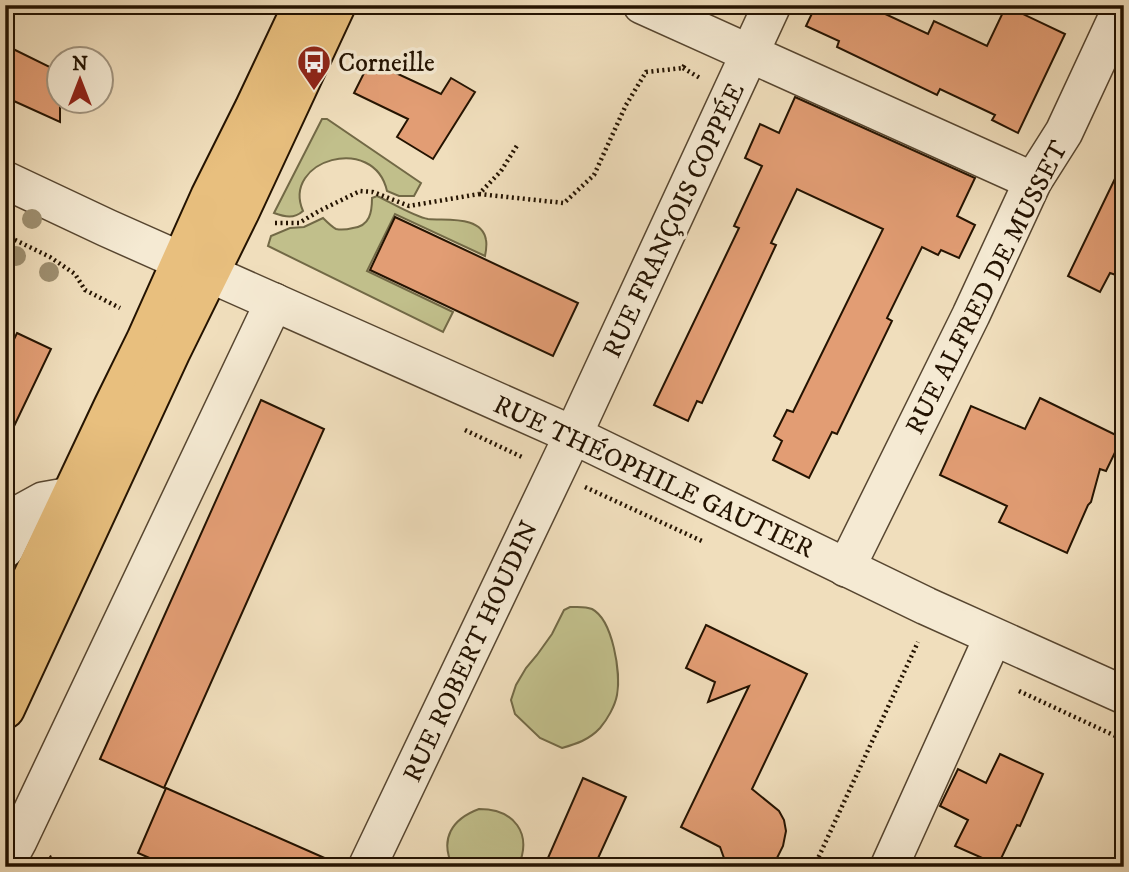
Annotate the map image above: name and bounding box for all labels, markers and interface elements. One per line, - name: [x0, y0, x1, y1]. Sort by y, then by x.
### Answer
- bus stop icon: Corneille: [295, 43, 333, 92]
- north arrow: [46, 46, 116, 116]
- place label: Corneille: [338, 47, 435, 80]
- text: N: [72, 53, 88, 76]
- street label: RUE FRANÇOIS COPPÉE: [596, 78, 753, 363]
- street label: RUE ALFRED DE MUSSET: [899, 135, 1076, 440]
- street label: RUE THÉOPHILE GAUTIER: [488, 388, 819, 566]
- street label: RUE ROBERT HOUDIN: [396, 516, 546, 788]

